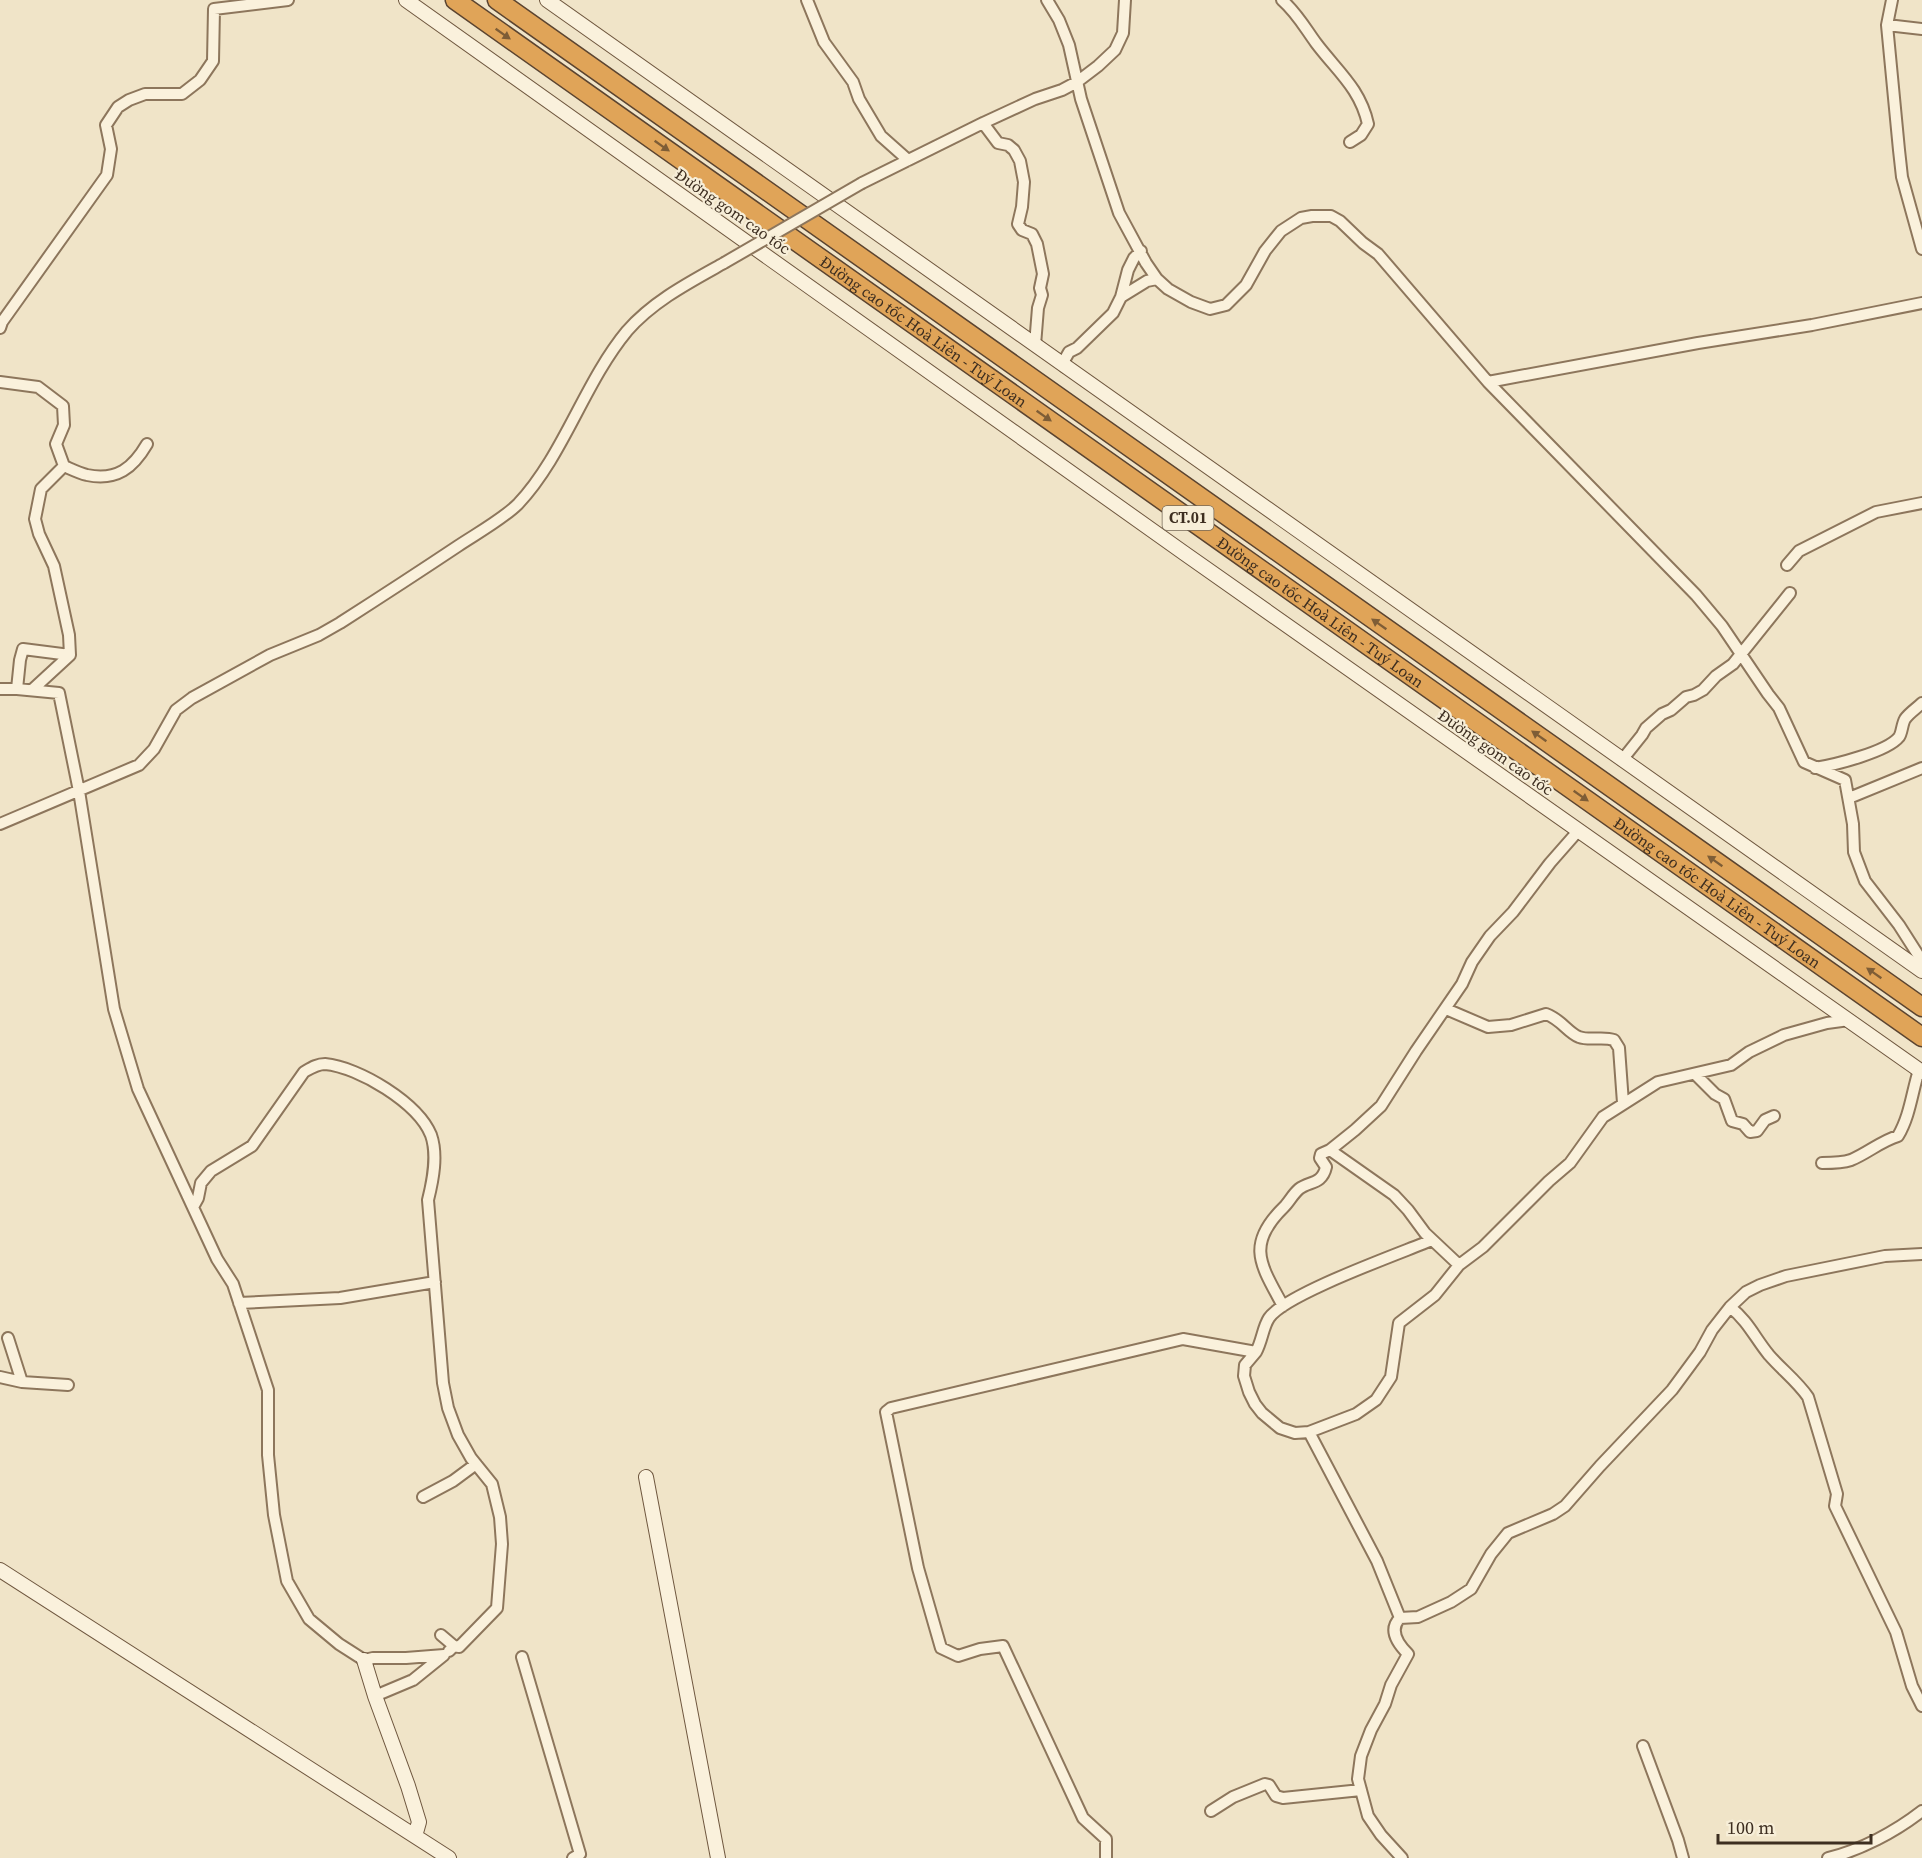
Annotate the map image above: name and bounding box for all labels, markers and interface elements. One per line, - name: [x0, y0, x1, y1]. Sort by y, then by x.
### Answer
- one-way arrow: [494, 28, 510, 40]
- one-way arrow: [654, 140, 670, 151]
- street label: Đường gom cao tốc: [671, 163, 795, 259]
- street label: Đường cao tốc Hoà Liên - Tuý Loan: [816, 250, 1032, 412]
- one-way arrow: [1037, 410, 1052, 422]
- road number: CT.01: [1162, 506, 1214, 530]
- street label: Đường cao tốc Hoà Liên - Tuý Loan: [1213, 531, 1429, 693]
- one-way arrow: [1372, 618, 1387, 630]
- street label: Đường gom cao tốc: [1434, 704, 1558, 800]
- one-way arrow: [1531, 730, 1547, 742]
- one-way arrow: [1572, 790, 1588, 802]
- street label: Đường cao tốc Hoà Liên - Tuý Loan: [1609, 812, 1826, 973]
- one-way arrow: [1707, 856, 1723, 867]
- one-way arrow: [1867, 967, 1883, 979]
- scale bar: [1718, 1807, 1871, 1845]
- text: 100 m: [1727, 1815, 1774, 1840]

